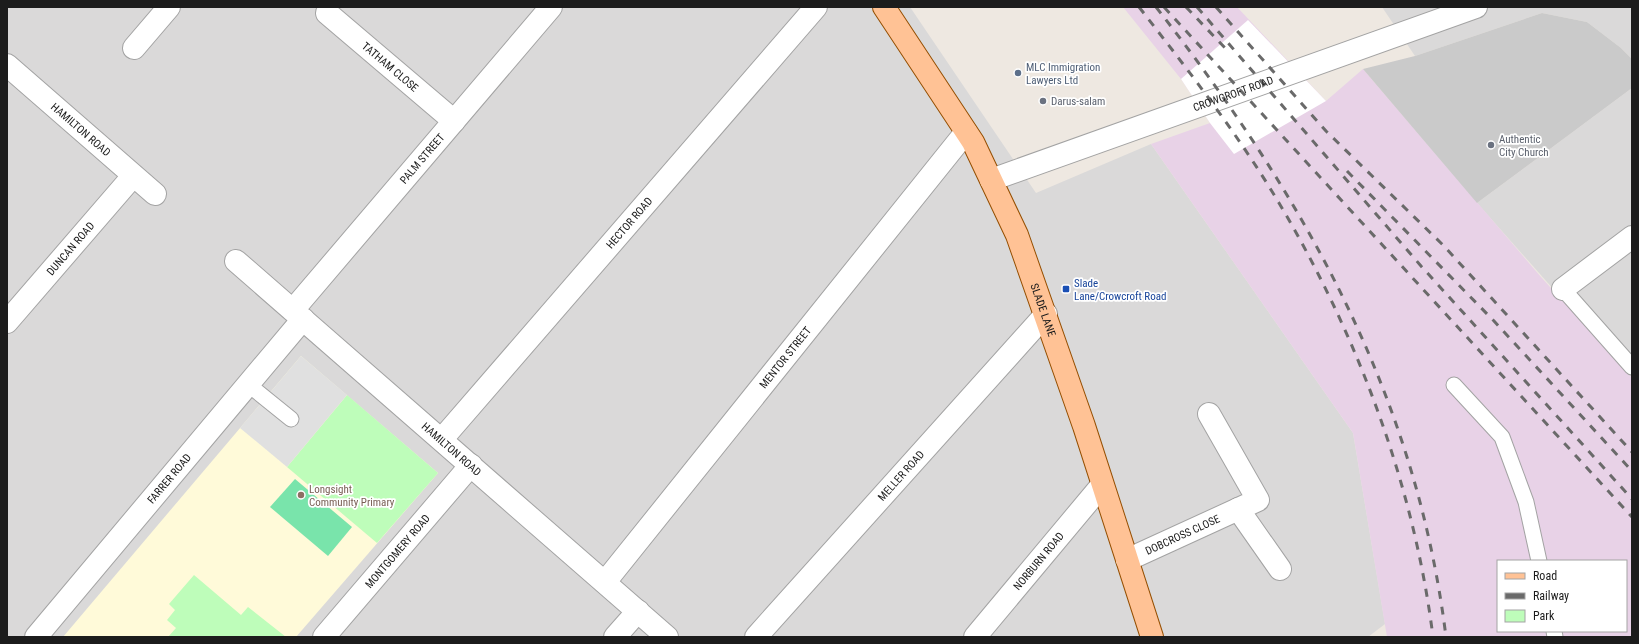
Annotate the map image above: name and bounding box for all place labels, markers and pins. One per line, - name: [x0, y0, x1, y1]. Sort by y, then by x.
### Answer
- place label: MLC Immigration Lawyers Ltd: [1026, 61, 1100, 87]
- marker: MLC Immigration Lawyers Ltd: [1013, 68, 1023, 78]
- place label: Darus-salam: [1051, 95, 1105, 108]
- marker: Darus-salam: [1038, 96, 1048, 106]
- place label: Authentic City Church: [1499, 133, 1549, 159]
- marker: Authentic City Church: [1486, 140, 1496, 150]
- place label: Slade Lane/Crowcroft Road: [1074, 277, 1166, 303]
- marker: Slade Lane/Crowcroft Road: [1061, 284, 1071, 294]
- place label: Longsight Community Primary: [309, 483, 395, 509]
- marker: Longsight Community Primary: [296, 490, 306, 500]

